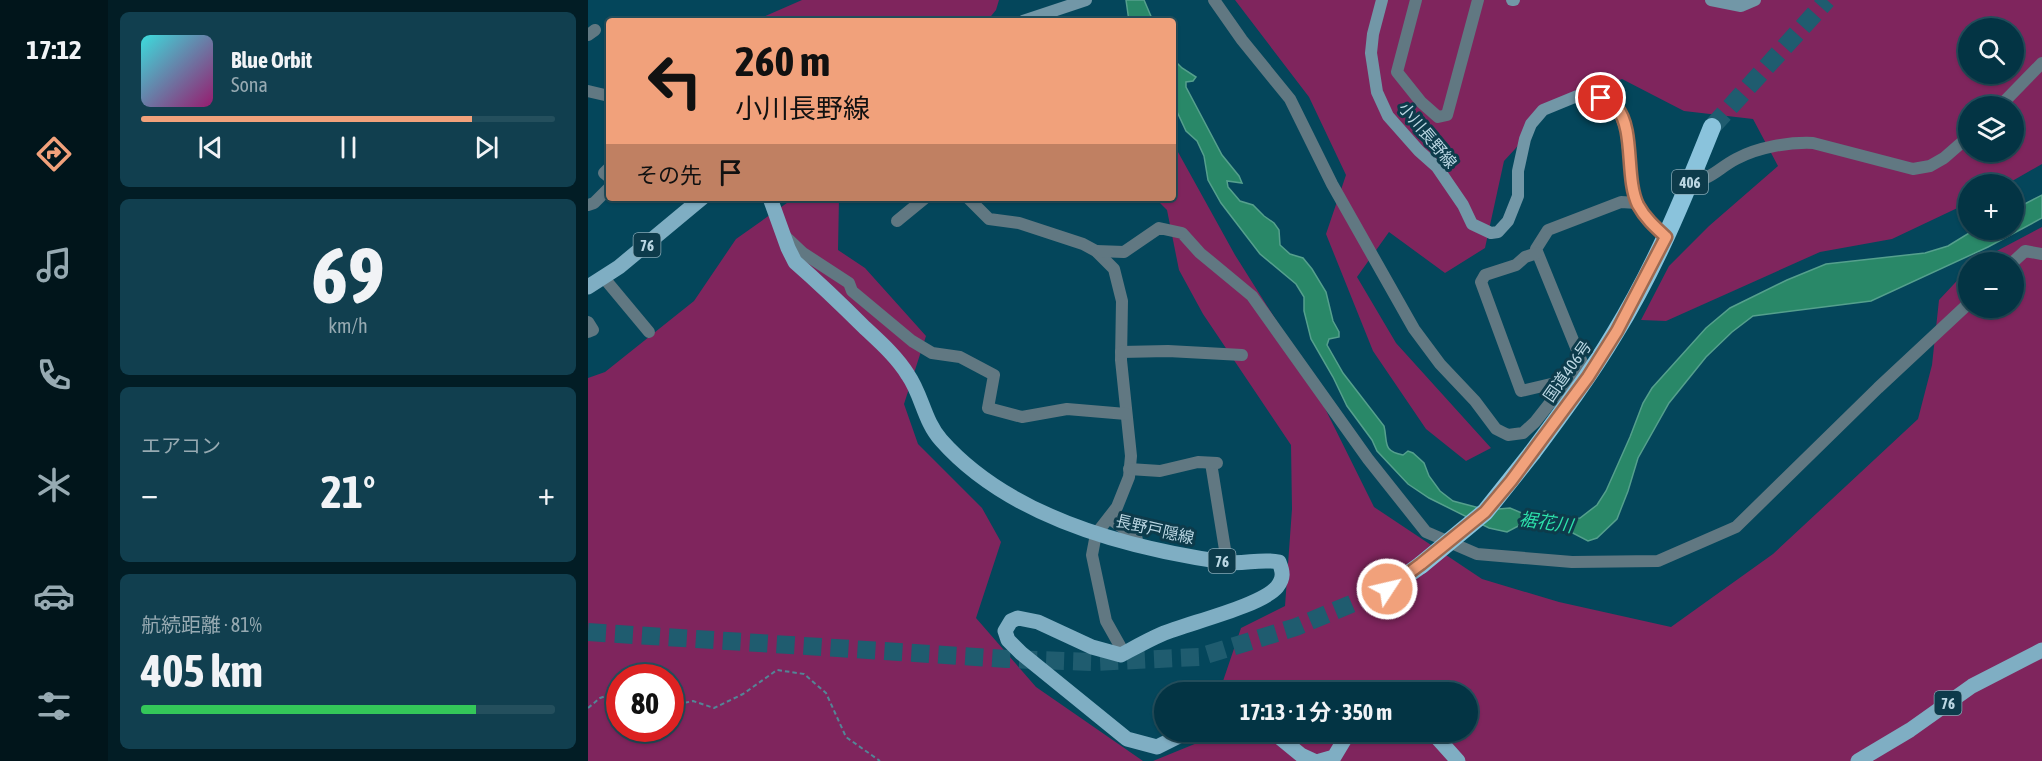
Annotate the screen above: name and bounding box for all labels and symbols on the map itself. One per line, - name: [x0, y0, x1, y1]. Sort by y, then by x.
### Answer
- pin: [1575, 72, 1626, 123]
- street label: 小川長野線: [1395, 99, 1461, 171]
- road number: 406: [1672, 170, 1708, 194]
- road number: 76: [634, 233, 660, 257]
- street label: 国道406号: [1539, 337, 1595, 405]
- water label: 裾花川: [1518, 508, 1576, 536]
- street label: 長野戸隠線: [1114, 511, 1196, 547]
- road number: 76: [1208, 549, 1236, 573]
- position arrow: [1355, 557, 1419, 621]
- speed limit sign: 80: [606, 664, 684, 742]
- road number: 76: [1934, 691, 1962, 715]

